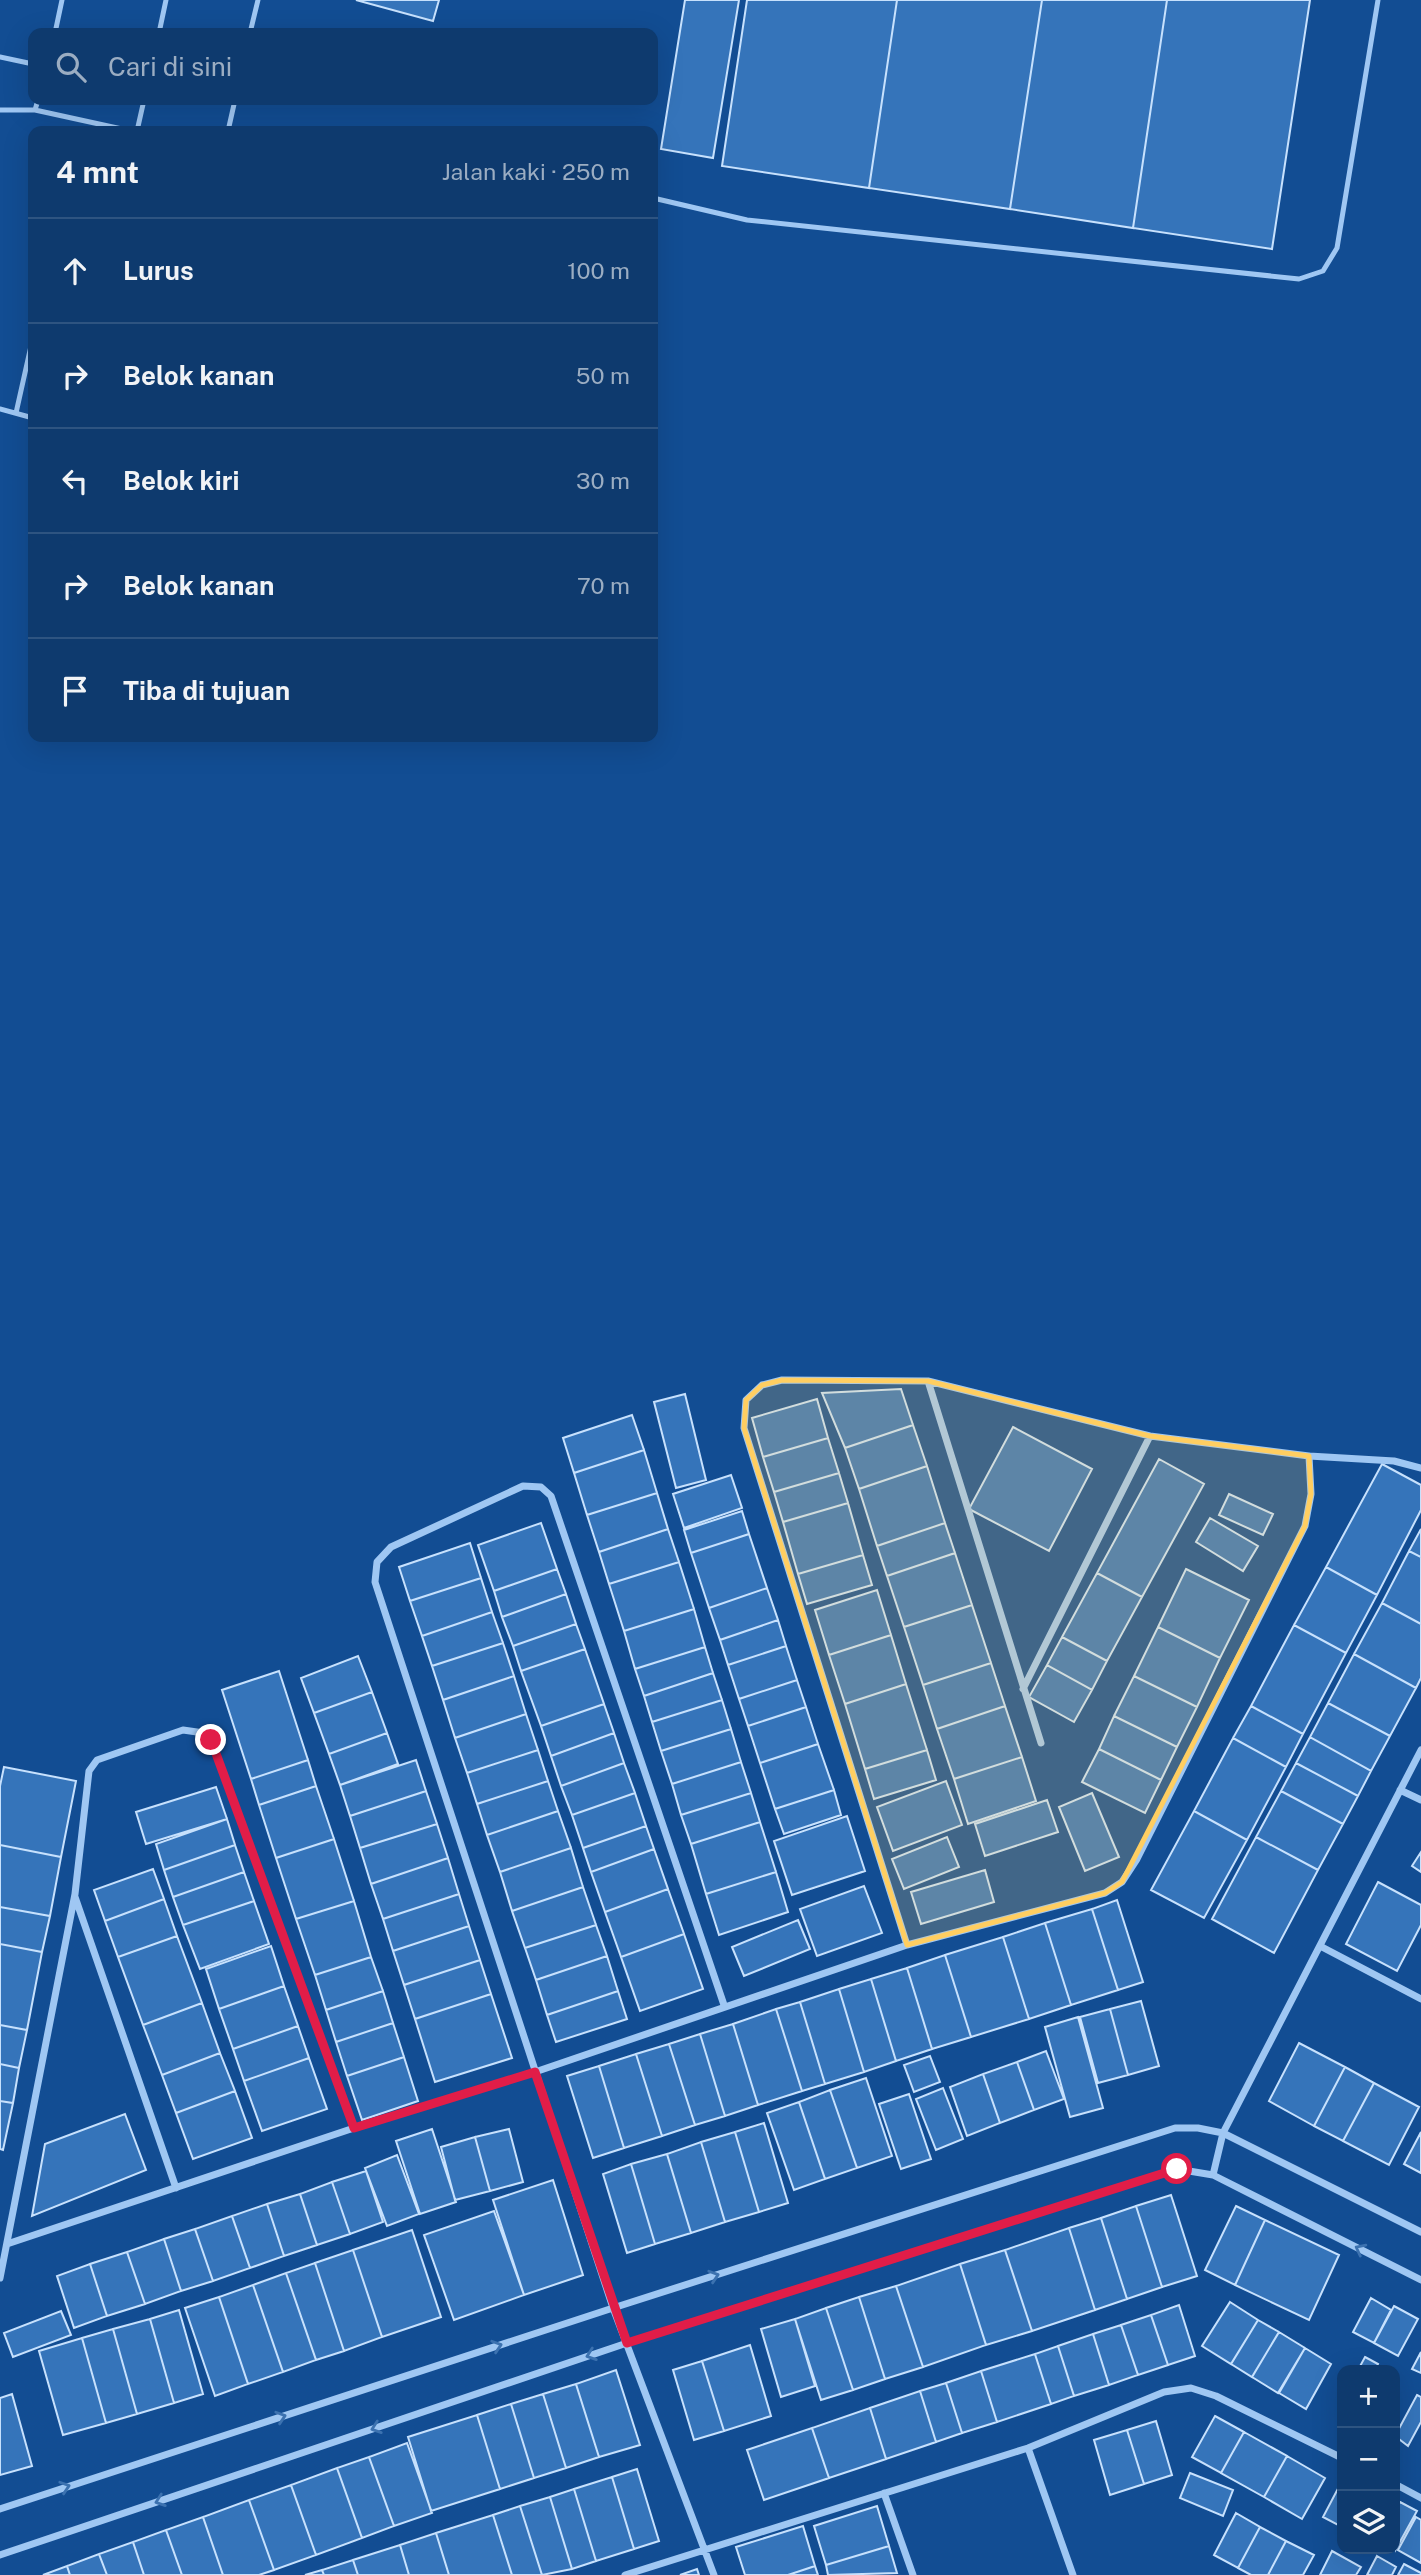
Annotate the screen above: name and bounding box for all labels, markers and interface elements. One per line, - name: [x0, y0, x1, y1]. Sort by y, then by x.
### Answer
- search box: [28, 28, 658, 105]
- icon: search: [52, 48, 90, 86]
- text: Cari di sini: [108, 51, 232, 82]
- text: 4 mnt: [56, 154, 139, 190]
- text: Jalan kaki · 250 m: [442, 158, 630, 185]
- icon: ahead: [56, 252, 94, 290]
- text: Lurus: [123, 255, 194, 286]
- text: 100 m: [567, 257, 630, 284]
- icon: right: [56, 357, 94, 395]
- text: Belok kanan: [123, 360, 274, 391]
- text: 50 m: [576, 362, 630, 389]
- icon: left: [56, 462, 94, 500]
- text: Belok kiri: [123, 465, 239, 496]
- text: 30 m: [576, 467, 630, 494]
- icon: right: [56, 567, 94, 605]
- text: Belok kanan: [123, 570, 274, 601]
- text: 70 m: [577, 572, 630, 599]
- icon: arrive: [56, 672, 94, 710]
- text: Tiba di tujuan: [123, 675, 290, 706]
- route end: [195, 1724, 226, 1755]
- route start: [1161, 2153, 1192, 2184]
- one-way arrow: [1355, 2244, 1367, 2258]
- one-way arrow: [707, 2269, 719, 2284]
- one-way arrow: [491, 2339, 503, 2354]
- one-way arrow: [586, 2347, 598, 2361]
- map controls: [1337, 2365, 1400, 2554]
- button: +: [1337, 2365, 1400, 2428]
- one-way arrow: [275, 2410, 287, 2425]
- one-way arrow: [370, 2420, 382, 2434]
- button: −: [1337, 2428, 1400, 2491]
- one-way arrow: [58, 2481, 70, 2496]
- button: layers: [1337, 2491, 1400, 2554]
- one-way arrow: [155, 2493, 167, 2507]

